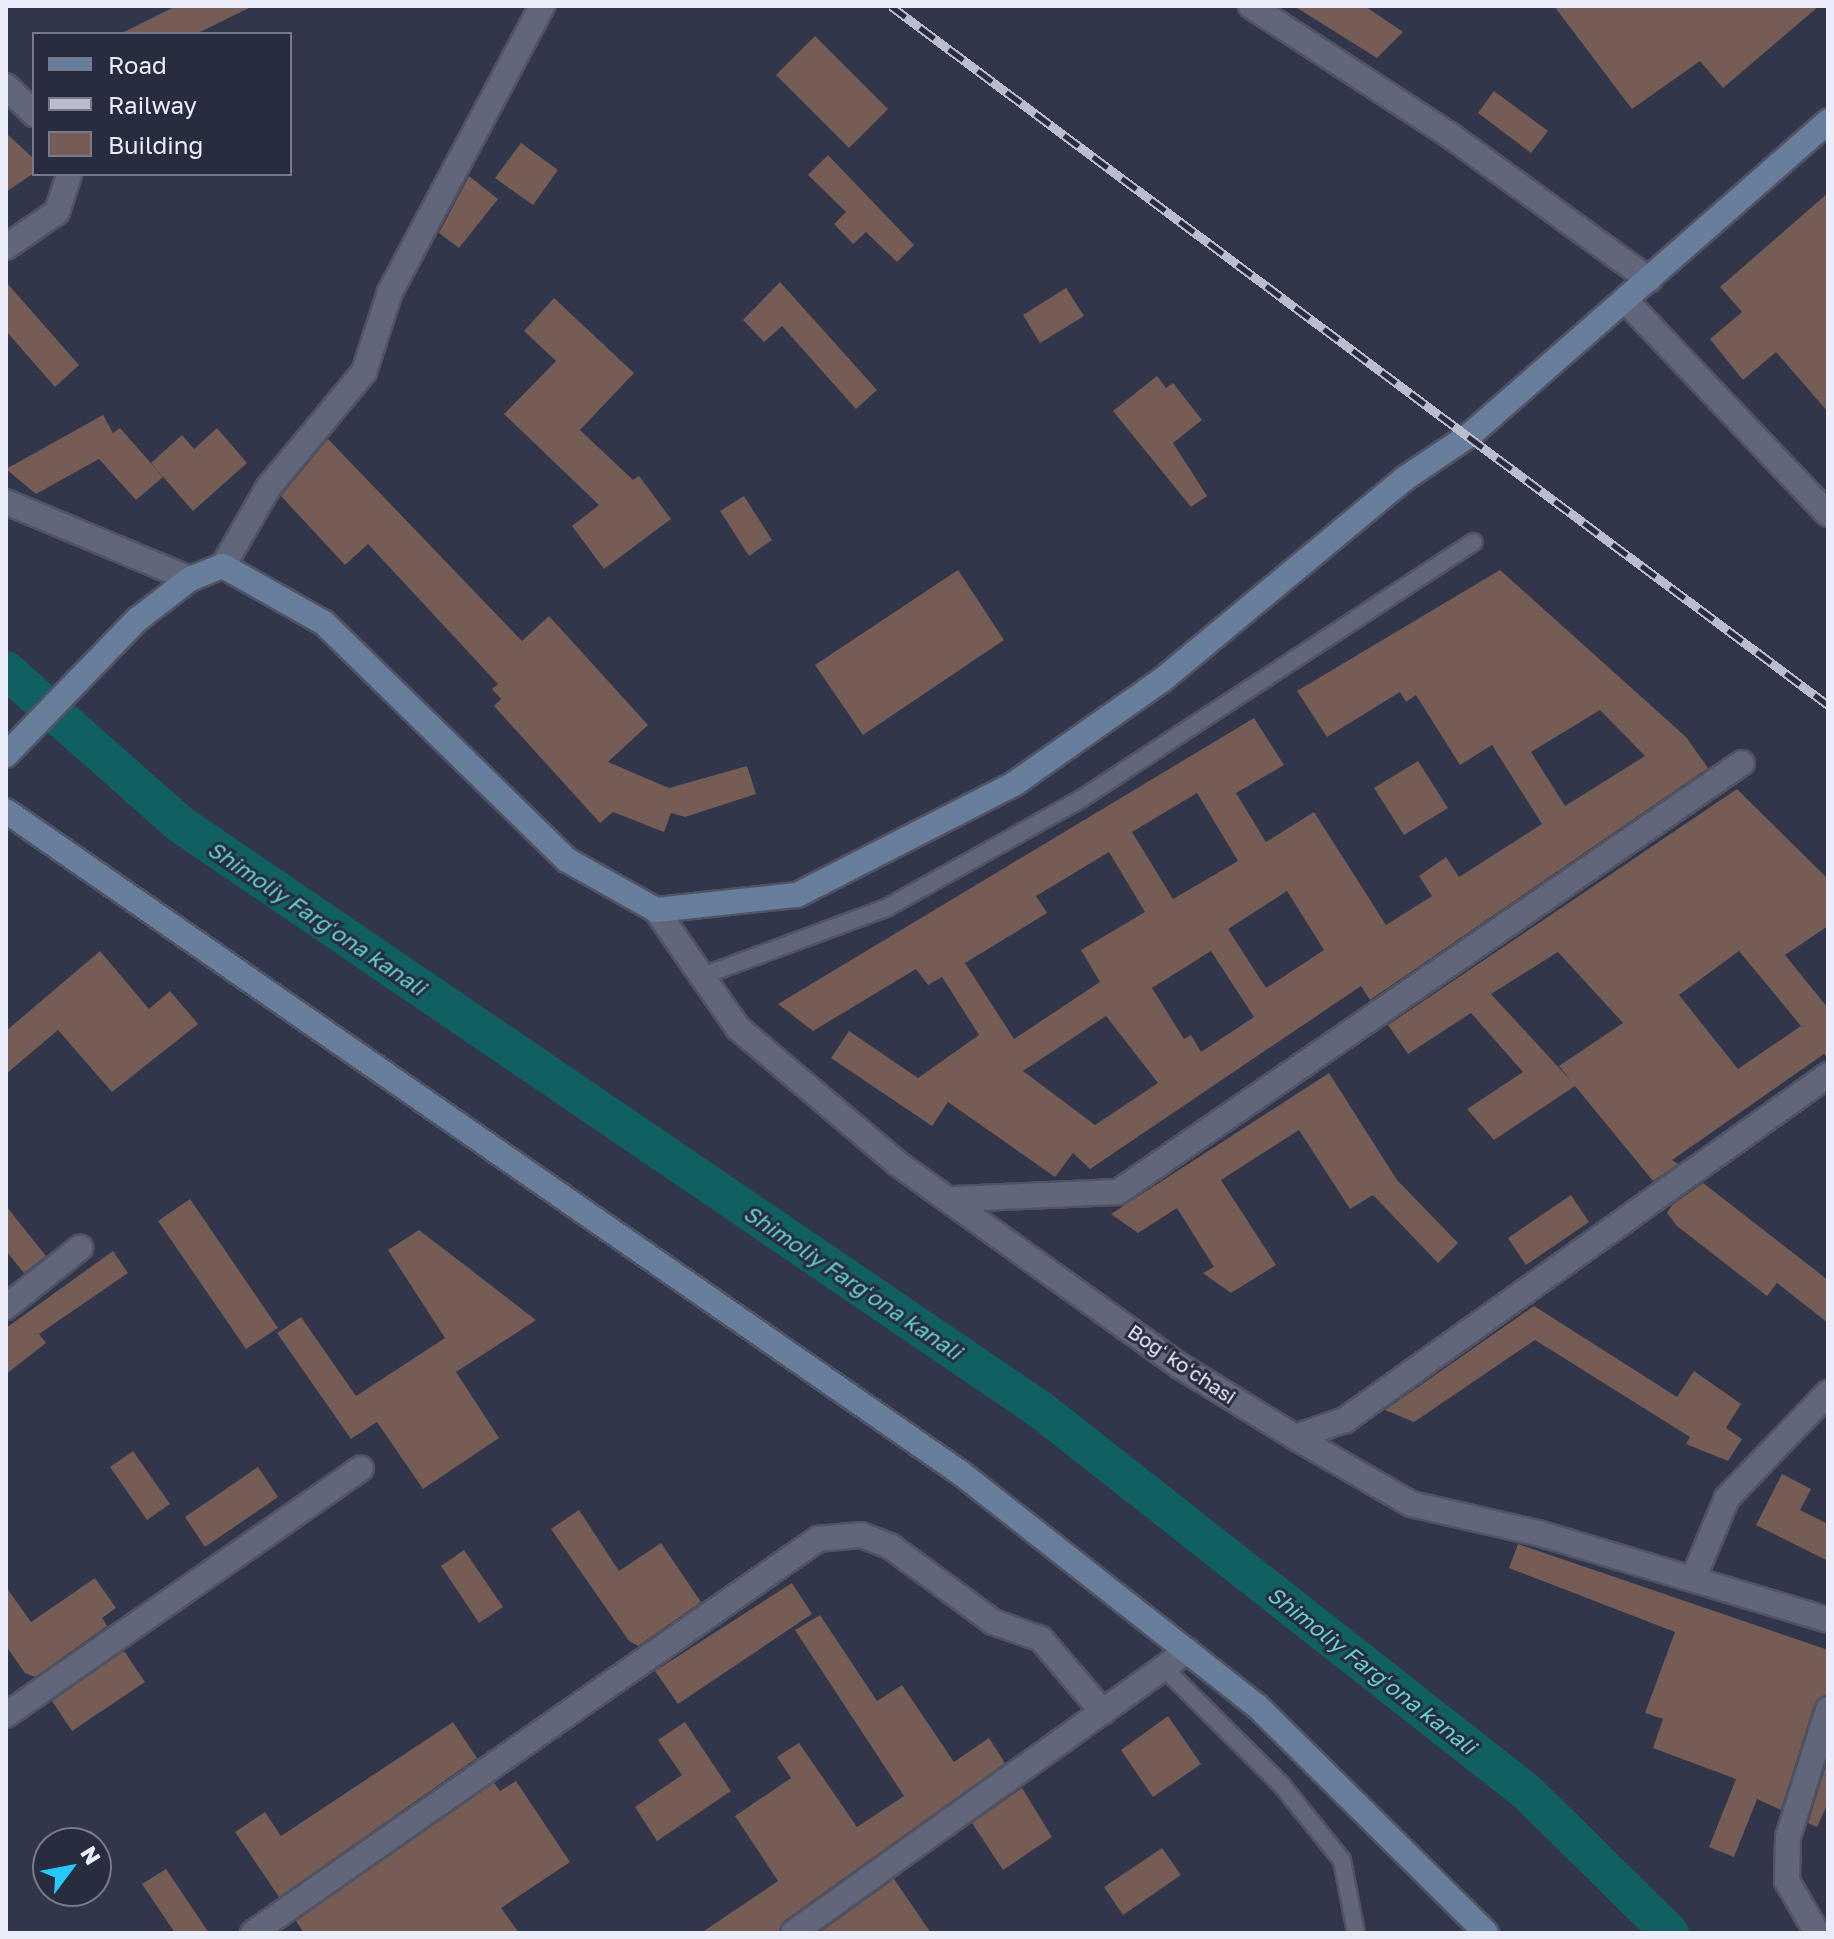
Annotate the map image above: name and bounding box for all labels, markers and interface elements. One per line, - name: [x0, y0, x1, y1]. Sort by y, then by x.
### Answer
- legend: [32, 32, 292, 176]
- text: Road: [108, 50, 167, 79]
- text: Railway: [108, 90, 197, 119]
- text: Building: [108, 130, 203, 159]
- water label: Shimoliy Fargʻona kanali: [203, 835, 431, 1001]
- water label: Shimoliy Fargʻona kanali: [739, 1199, 967, 1365]
- street label: Bogʻ koʻchasi: [1123, 1319, 1241, 1409]
- water label: Shimoliy Fargʻona kanali: [1263, 1580, 1481, 1760]
- north arrow: [32, 1827, 112, 1907]
- text: N: [75, 1841, 107, 1869]

